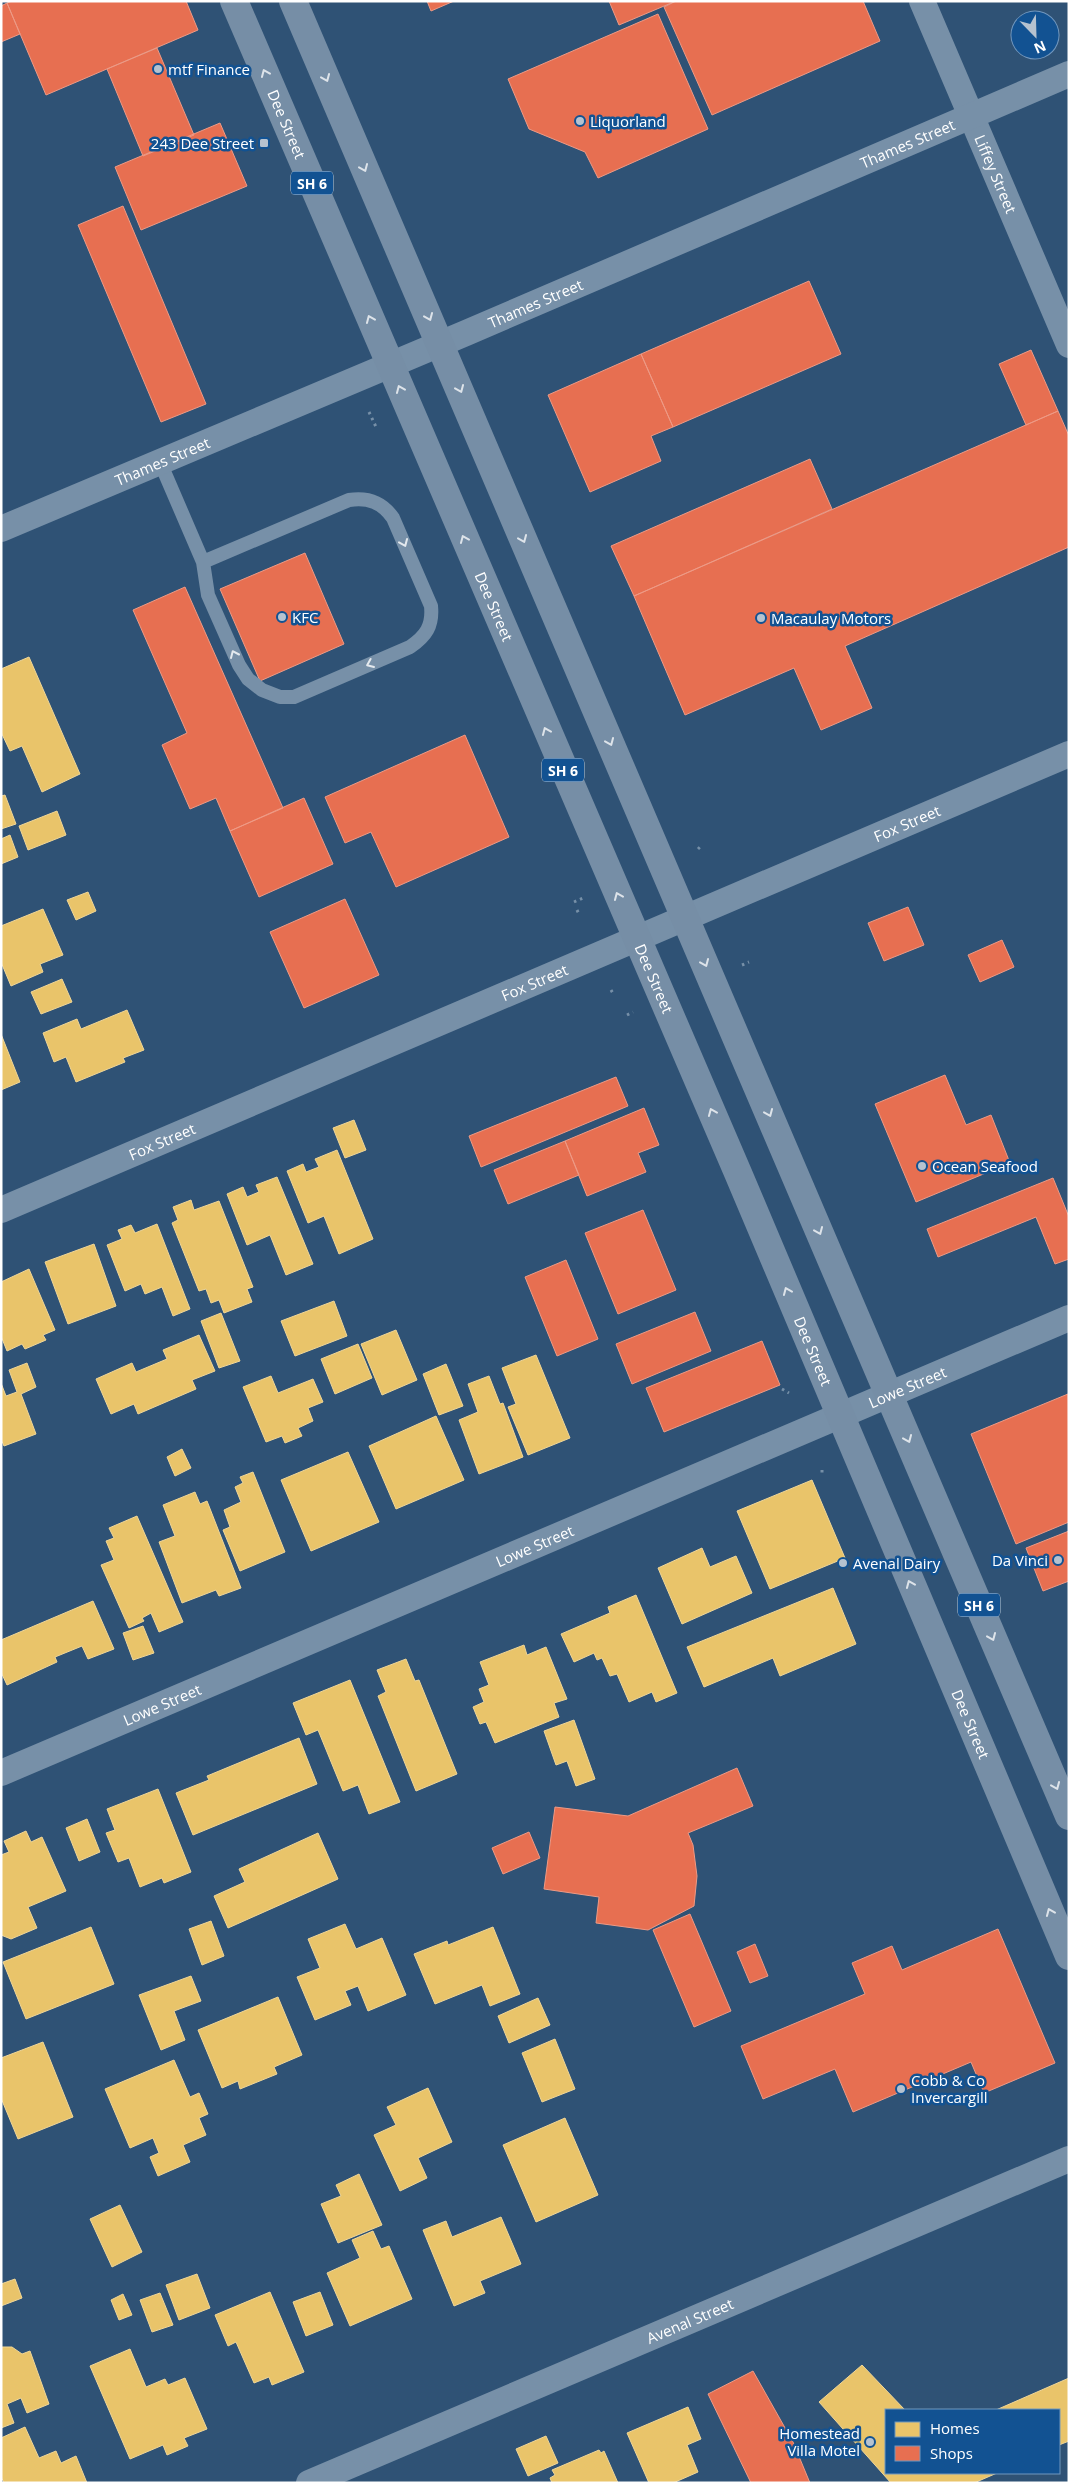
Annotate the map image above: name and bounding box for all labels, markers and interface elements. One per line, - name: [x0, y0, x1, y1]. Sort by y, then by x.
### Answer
- north arrow: [1010, 10, 1060, 60]
- text: N: [1031, 36, 1049, 58]
- place label: mtf Finance: [168, 59, 250, 79]
- marker: mtf Finance: [152, 63, 164, 75]
- one-way arrow: [261, 69, 272, 78]
- one-way arrow: [319, 73, 330, 82]
- street label: Dee Street: [263, 86, 311, 162]
- place label: Liquorland: [590, 111, 666, 131]
- street label: Thames Street: [857, 114, 958, 173]
- marker: Liquorland: [574, 115, 586, 127]
- street label: Liffey Street: [970, 132, 1021, 216]
- place label: 243 Dee Street: [151, 133, 254, 153]
- marker: 243 Dee Street: [258, 137, 270, 149]
- one-way arrow: [358, 163, 369, 172]
- road number: SH 6: [291, 172, 333, 194]
- street label: Thames Street: [485, 274, 586, 332]
- one-way arrow: [422, 312, 433, 321]
- one-way arrow: [366, 315, 377, 324]
- one-way arrow: [453, 384, 464, 393]
- one-way arrow: [395, 385, 406, 394]
- street label: Thames Street: [112, 432, 213, 490]
- one-way arrow: [517, 534, 528, 543]
- one-way arrow: [459, 535, 469, 543]
- one-way arrow: [398, 538, 408, 546]
- street label: Dee Street: [471, 569, 518, 644]
- place label: KFC: [292, 607, 318, 627]
- place label: Macaulay Motors: [771, 608, 891, 628]
- marker: KFC: [276, 611, 288, 623]
- marker: Macaulay Motors: [755, 612, 767, 624]
- one-way arrow: [229, 650, 240, 659]
- one-way arrow: [366, 658, 375, 669]
- one-way arrow: [542, 727, 553, 736]
- one-way arrow: [604, 737, 614, 745]
- road number: SH 6: [542, 758, 584, 782]
- street label: Fox Street: [871, 800, 943, 846]
- one-way arrow: [613, 892, 624, 901]
- street label: Dee Street: [631, 941, 678, 1016]
- street label: Fox Street: [498, 959, 571, 1005]
- one-way arrow: [699, 959, 709, 967]
- one-way arrow: [707, 1108, 718, 1117]
- one-way arrow: [762, 1108, 773, 1117]
- street label: Fox Street: [126, 1118, 198, 1164]
- place label: Ocean Seafood: [932, 1156, 1038, 1176]
- marker: Ocean Seafood: [916, 1160, 928, 1172]
- one-way arrow: [813, 1226, 823, 1235]
- one-way arrow: [782, 1287, 793, 1296]
- street label: Dee Street: [790, 1313, 837, 1389]
- street label: Lowe Street: [865, 1362, 949, 1412]
- one-way arrow: [902, 1434, 913, 1443]
- street label: Lowe Street: [493, 1520, 577, 1571]
- place label: Da Vinci: [992, 1550, 1048, 1570]
- place label: Avenal Dairy: [853, 1553, 941, 1573]
- marker: Da Vinci: [1052, 1554, 1064, 1566]
- marker: Avenal Dairy: [837, 1557, 849, 1569]
- one-way arrow: [906, 1581, 916, 1589]
- road number: SH 6: [958, 1594, 1000, 1616]
- one-way arrow: [986, 1632, 997, 1641]
- street label: Lowe Street: [120, 1679, 204, 1730]
- street label: Dee Street: [947, 1686, 994, 1762]
- one-way arrow: [1050, 1781, 1061, 1790]
- one-way arrow: [1045, 1908, 1055, 1916]
- place label: Cobb & Co Invercargill: [911, 2070, 988, 2107]
- marker: Cobb & Co Invercargill: [895, 2083, 907, 2095]
- street label: Avenal Street: [643, 2293, 736, 2348]
- legend: [885, 2409, 1060, 2474]
- text: Homes: [930, 2418, 980, 2438]
- place label: Homestead Villa Motel: [779, 2423, 860, 2460]
- marker: Homestead Villa Motel: [864, 2436, 876, 2448]
- text: Shops: [930, 2443, 973, 2463]

